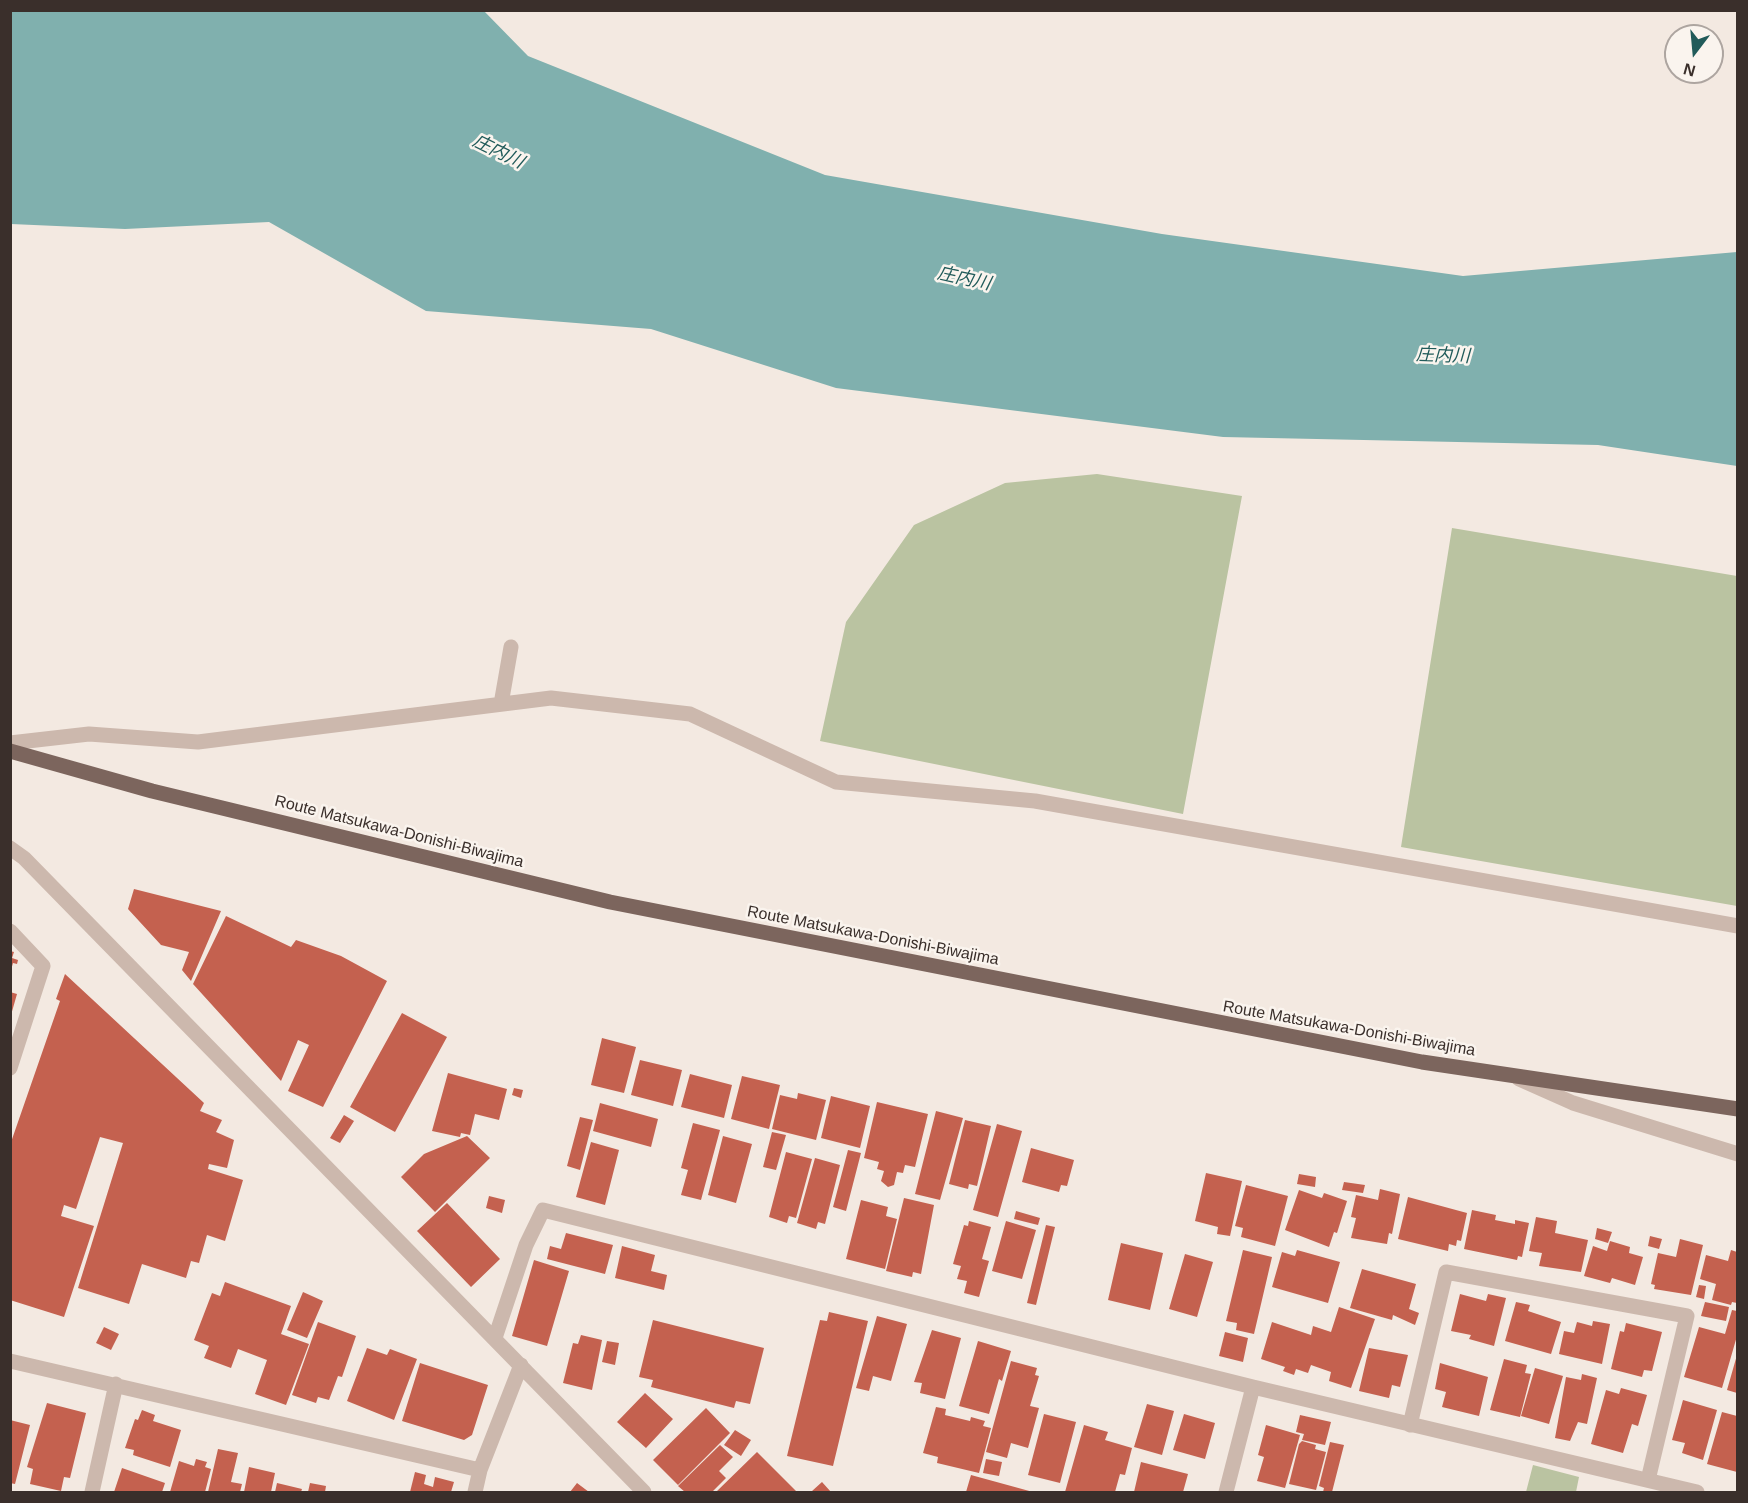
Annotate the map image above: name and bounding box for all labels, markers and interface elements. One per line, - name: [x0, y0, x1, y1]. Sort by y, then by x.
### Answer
- north arrow: [1664, 24, 1724, 84]
- text: N: [1682, 60, 1697, 80]
- water label: 庄内川: [469, 130, 527, 174]
- water label: 庄内川: [935, 263, 993, 295]
- water label: 庄内川: [1416, 344, 1470, 368]
- street label: Route Matsukawa-Donishi-Biwajima: [272, 792, 526, 872]
- street label: Route Matsukawa-Donishi-Biwajima: [745, 902, 1001, 970]
- street label: Route Matsukawa-Donishi-Biwajima: [1221, 997, 1477, 1061]

